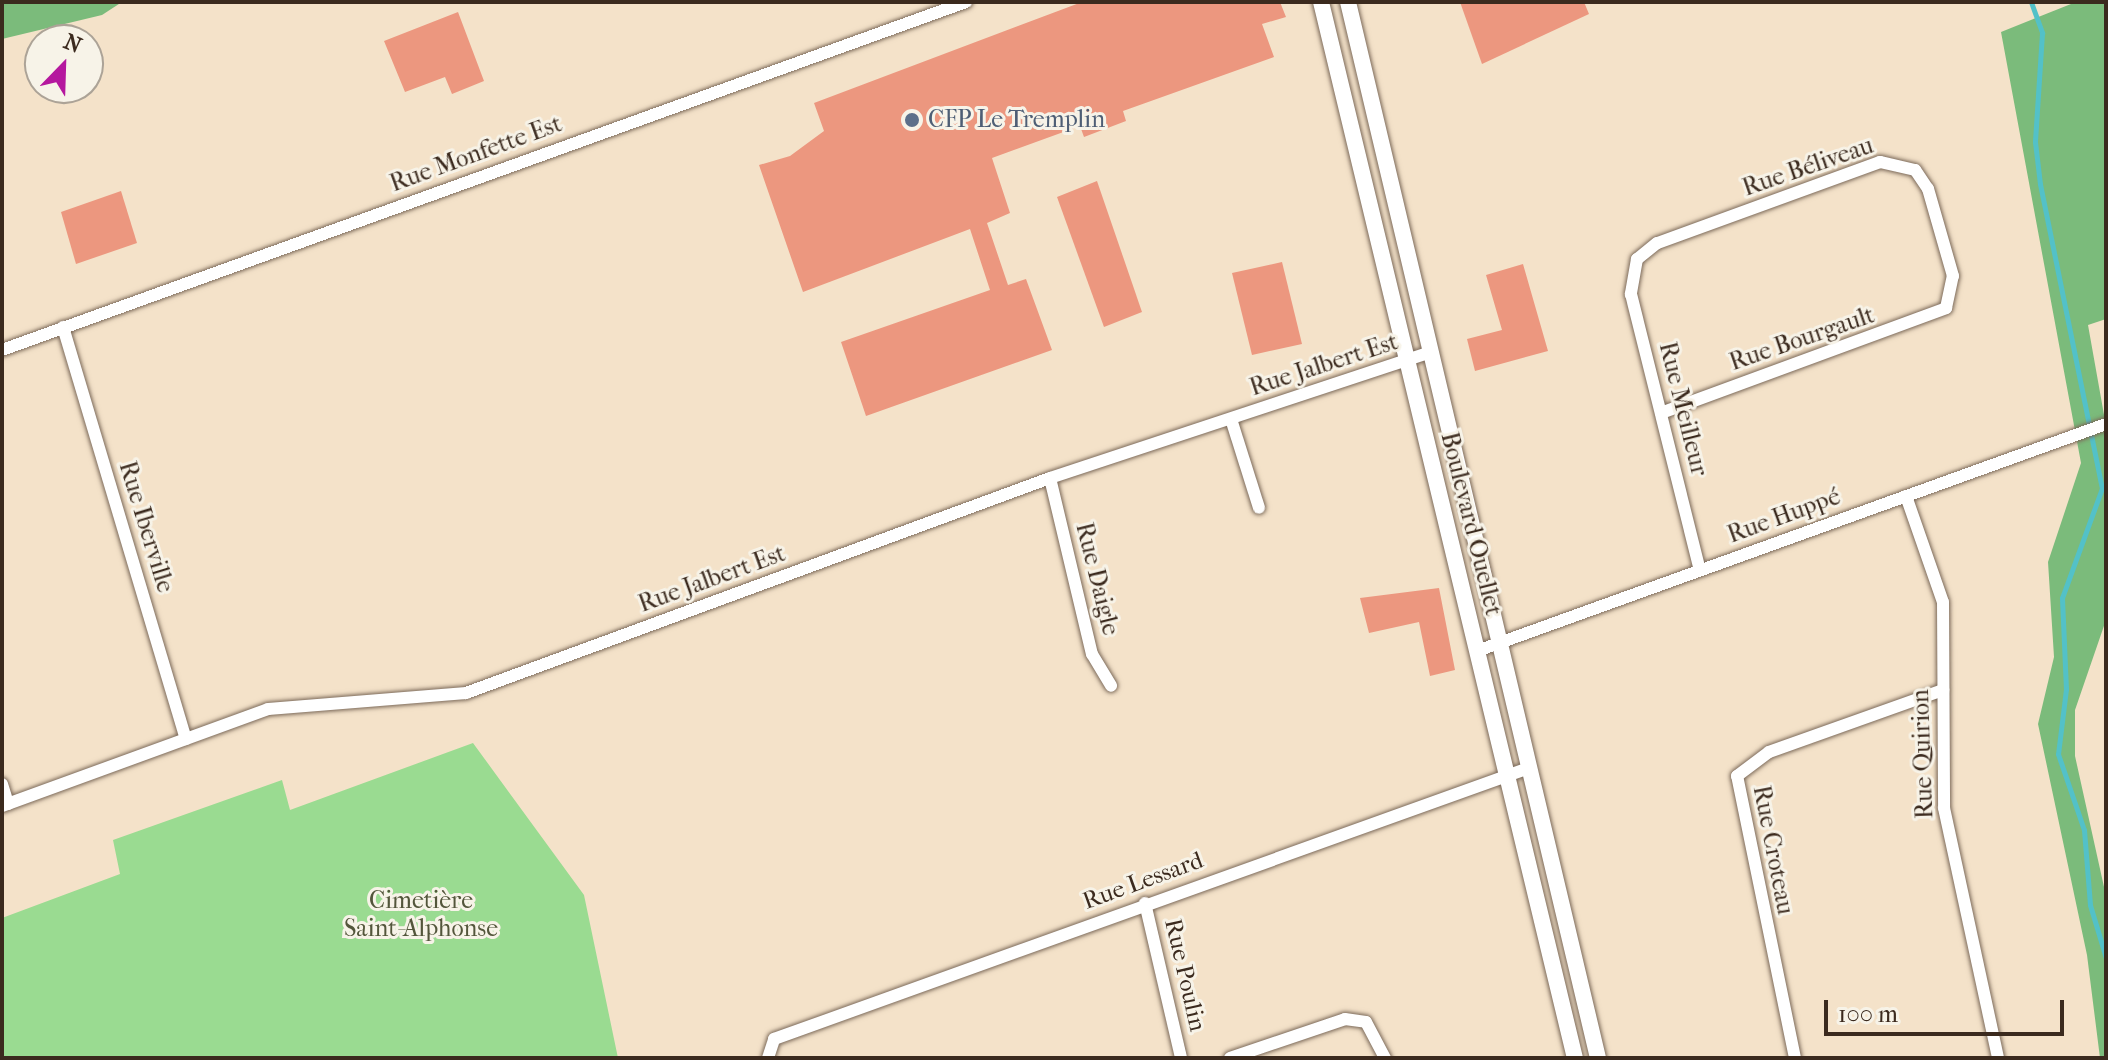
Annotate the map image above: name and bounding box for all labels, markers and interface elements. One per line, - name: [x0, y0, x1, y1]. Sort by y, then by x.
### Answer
- north arrow: [24, 24, 104, 104]
- text: N: [60, 29, 85, 59]
- place label: CFP Le Tremplin: [928, 106, 1105, 134]
- street label: Rue Monfette Est: [386, 110, 566, 198]
- marker: CFP Le Tremplin: [903, 111, 921, 129]
- street label: Rue Béliveau: [1739, 131, 1877, 203]
- street label: Rue Bourgault: [1726, 301, 1878, 377]
- street label: Rue Jalbert Est: [1246, 327, 1402, 403]
- street label: Rue Meilleur: [1652, 339, 1714, 479]
- street label: Boulevard Ouellet: [1434, 429, 1508, 619]
- street label: Rue Iberville: [112, 458, 180, 596]
- street label: Rue Huppé: [1724, 482, 1844, 550]
- street label: Rue Daigle: [1069, 520, 1125, 638]
- street label: Rue Jalbert Est: [635, 539, 789, 619]
- street label: Rue Quirion: [1906, 689, 1940, 819]
- street label: Rue Croteau: [1746, 783, 1800, 917]
- street label: Rue Lessard: [1079, 846, 1207, 916]
- park label: Cimetière Saint-Alphonse: [344, 887, 498, 943]
- street label: Rue Poulin: [1158, 916, 1212, 1034]
- scale bar: [1828, 984, 2068, 1034]
- text: 100 m: [1838, 1000, 1898, 1028]

